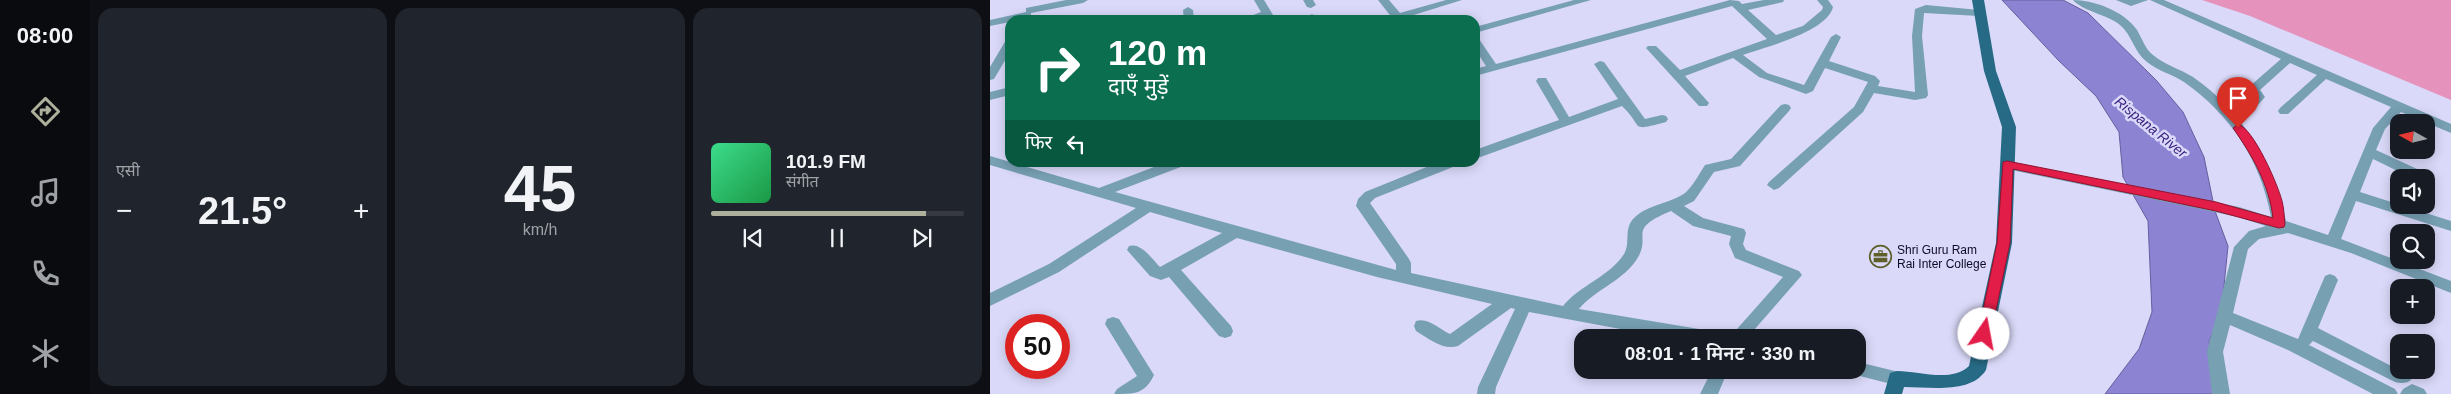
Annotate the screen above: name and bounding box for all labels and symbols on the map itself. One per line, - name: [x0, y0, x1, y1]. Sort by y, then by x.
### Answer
- pin: [2217, 77, 2259, 128]
- water label: Rispana River: [2112, 93, 2191, 162]
- north arrow: [2390, 114, 2435, 159]
- place label: Shri Guru Ram Rai Inter College: [1897, 243, 1987, 271]
- office icon: Shri Guru Ram Rai Inter College: [1869, 245, 1893, 269]
- position arrow: [1957, 307, 2009, 359]
- speed limit sign: 50: [1005, 314, 1070, 379]

